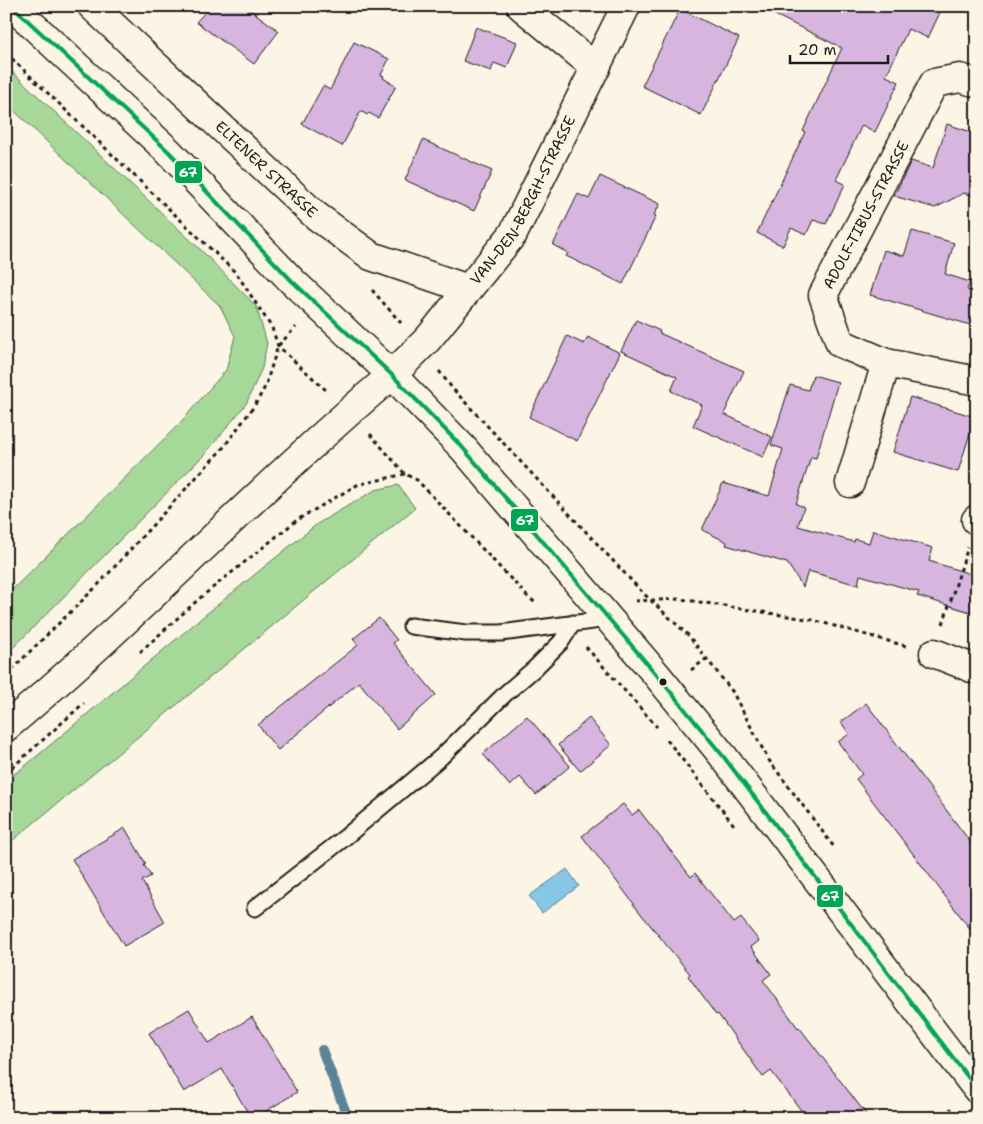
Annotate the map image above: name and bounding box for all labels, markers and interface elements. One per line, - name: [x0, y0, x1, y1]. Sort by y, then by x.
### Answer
- scale bar: [790, 32, 888, 64]
- text: 20 m: [798, 40, 837, 60]
- street label: VAN-DEN-BERGH-STRASSE: [466, 112, 580, 289]
- street label: ELTENER STRASSE: [211, 117, 322, 222]
- street label: ADOLF-TIBUS-STRASSE: [818, 137, 914, 293]
- line badge: 67: [174, 160, 203, 184]
- text: 67: [179, 163, 198, 181]
- line badge: 67: [510, 508, 539, 532]
- text: 67: [516, 511, 535, 529]
- unlabelled marker: [658, 677, 668, 687]
- line badge: 67: [816, 884, 844, 908]
- text: 67: [821, 887, 840, 905]

